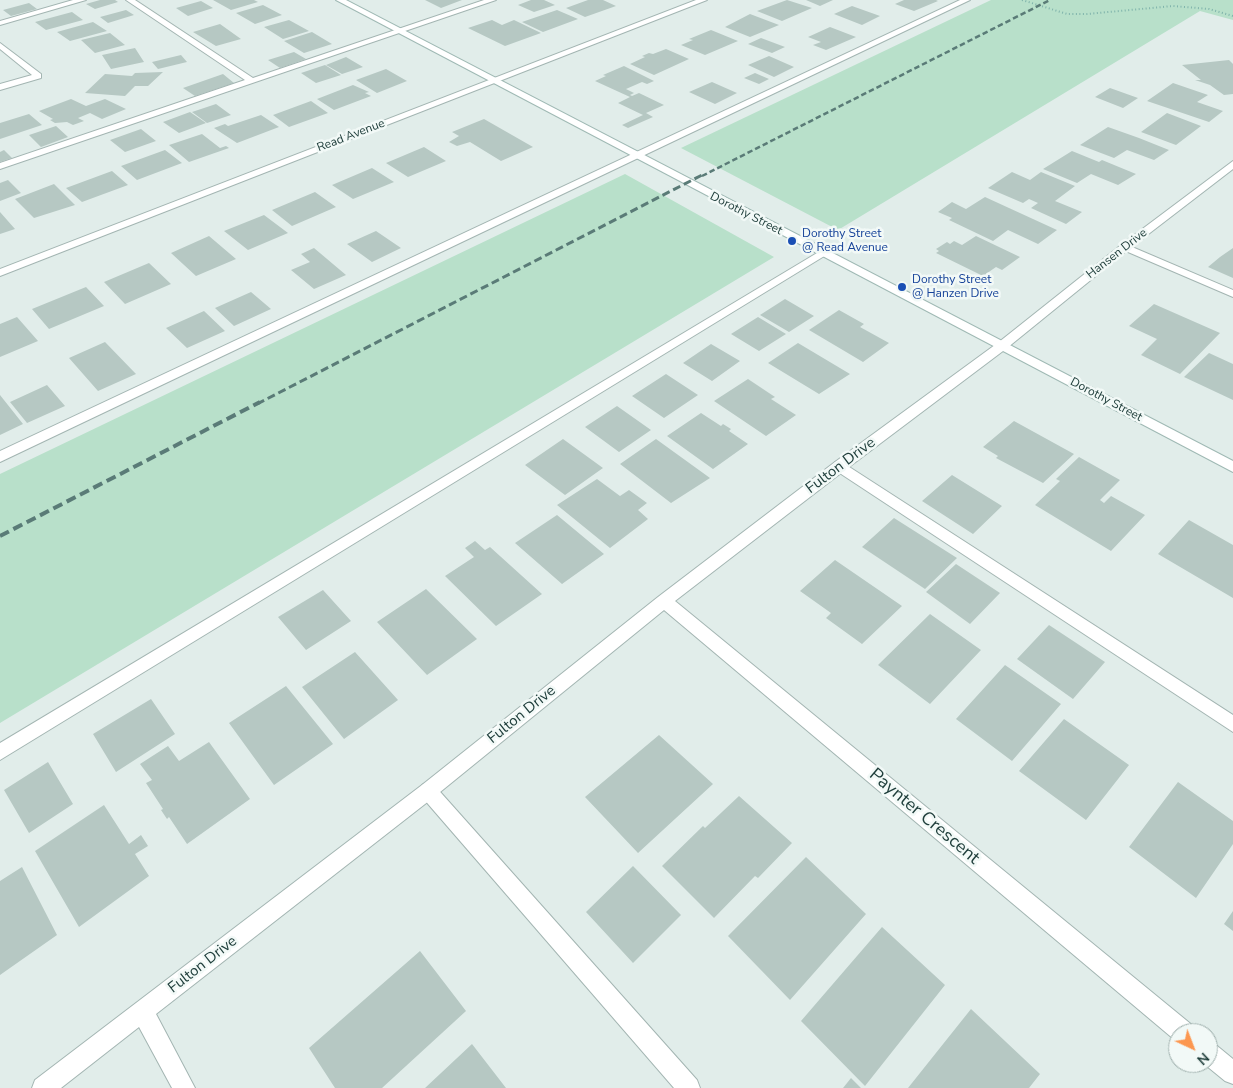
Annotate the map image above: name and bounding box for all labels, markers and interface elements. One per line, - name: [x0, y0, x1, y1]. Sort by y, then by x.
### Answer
- street label: Read Avenue: [315, 116, 387, 156]
- street label: Dorothy Street: [707, 190, 785, 238]
- street label: Hansen Drive: [1084, 226, 1150, 282]
- place label: Dorothy Street @ Read Avenue: [802, 227, 888, 255]
- marker: Dorothy Street @ Read Avenue: [786, 235, 798, 247]
- place label: Dorothy Street @ Hanzen Drive: [912, 273, 999, 301]
- marker: Dorothy Street @ Hanzen Drive: [896, 281, 908, 293]
- street label: Dorothy Street: [1068, 375, 1144, 425]
- street label: Fulton Drive: [803, 434, 879, 498]
- street label: Fulton Drive: [484, 682, 560, 748]
- street label: Paynter Crescent: [864, 764, 984, 870]
- street label: Fulton Drive: [165, 933, 241, 997]
- north arrow: [1168, 1023, 1218, 1073]
- text: N: [1193, 1048, 1213, 1069]

